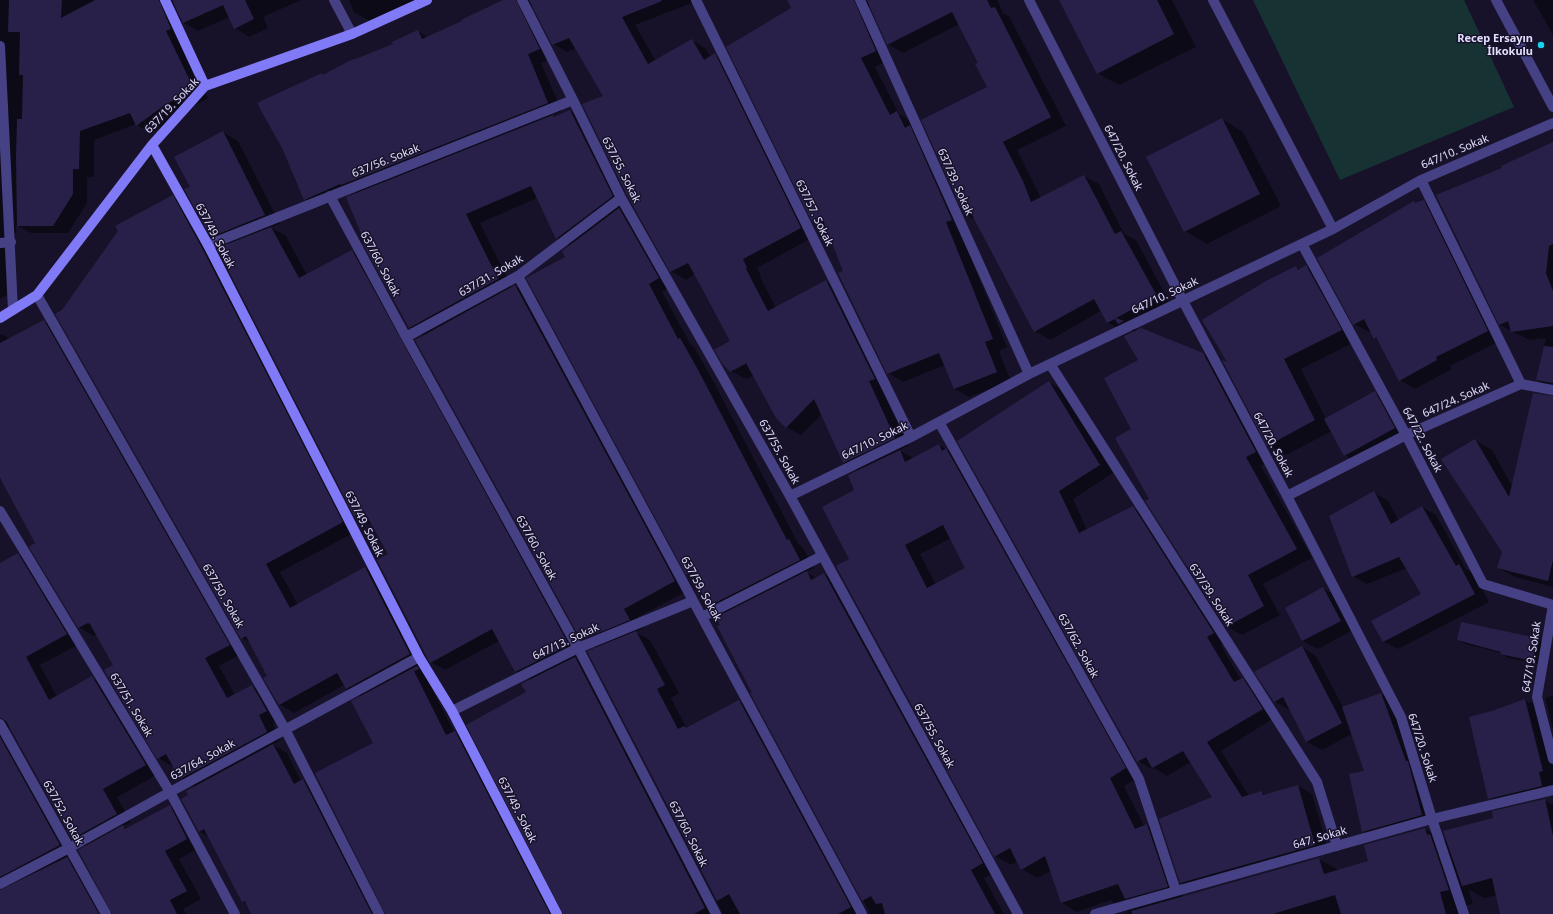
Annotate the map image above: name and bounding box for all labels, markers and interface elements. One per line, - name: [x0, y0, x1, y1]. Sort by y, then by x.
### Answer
- place label: Recep Ersayın İlkokulu: [1457, 32, 1533, 58]
- marker: Recep Ersayın İlkokulu: [1536, 40, 1546, 50]
- street label: 637/19. Sokak: [142, 76, 202, 136]
- street label: 647/20. Sokak: [1101, 123, 1145, 193]
- street label: 647/10. Sokak: [1419, 132, 1491, 172]
- street label: 637/55. Sokak: [599, 135, 643, 205]
- street label: 637/56. Sokak: [350, 141, 422, 181]
- street label: 637/39. Sokak: [934, 146, 976, 218]
- street label: 637/57. Sokak: [792, 178, 836, 248]
- street label: 637/49. Sokak: [192, 201, 238, 271]
- street label: 637/60. Sokak: [357, 229, 403, 299]
- street label: 637/31. Sokak: [457, 252, 525, 300]
- street label: 647/10. Sokak: [1130, 275, 1200, 317]
- street label: 647/24. Sokak: [1420, 379, 1492, 421]
- street label: 647/22. Sokak: [1399, 405, 1445, 475]
- street label: 647/20. Sokak: [1250, 410, 1296, 480]
- street label: 637/55. Sokak: [756, 417, 802, 487]
- street label: 647/10. Sokak: [840, 419, 910, 463]
- street label: 637/49. Sokak: [342, 489, 386, 559]
- street label: 637/60. Sokak: [513, 513, 559, 583]
- street label: 637/59. Sokak: [678, 554, 724, 624]
- street label: 637/39. Sokak: [1186, 561, 1236, 629]
- street label: 637/50. Sokak: [199, 562, 247, 630]
- street label: 637/62. Sokak: [1055, 611, 1101, 681]
- street label: 647/19. Sokak: [1520, 620, 1544, 694]
- street label: 647/13. Sokak: [531, 621, 601, 663]
- street label: 637/51. Sokak: [107, 671, 155, 739]
- street label: 637/55. Sokak: [911, 701, 957, 771]
- street label: 647/20. Sokak: [1405, 712, 1439, 784]
- street label: 637/64. Sokak: [168, 737, 238, 783]
- street label: 637/49. Sokak: [495, 775, 539, 845]
- street label: 637/52. Sokak: [40, 778, 86, 848]
- street label: 637/60. Sokak: [666, 799, 710, 869]
- street label: 647. Sokak: [1292, 824, 1348, 852]

